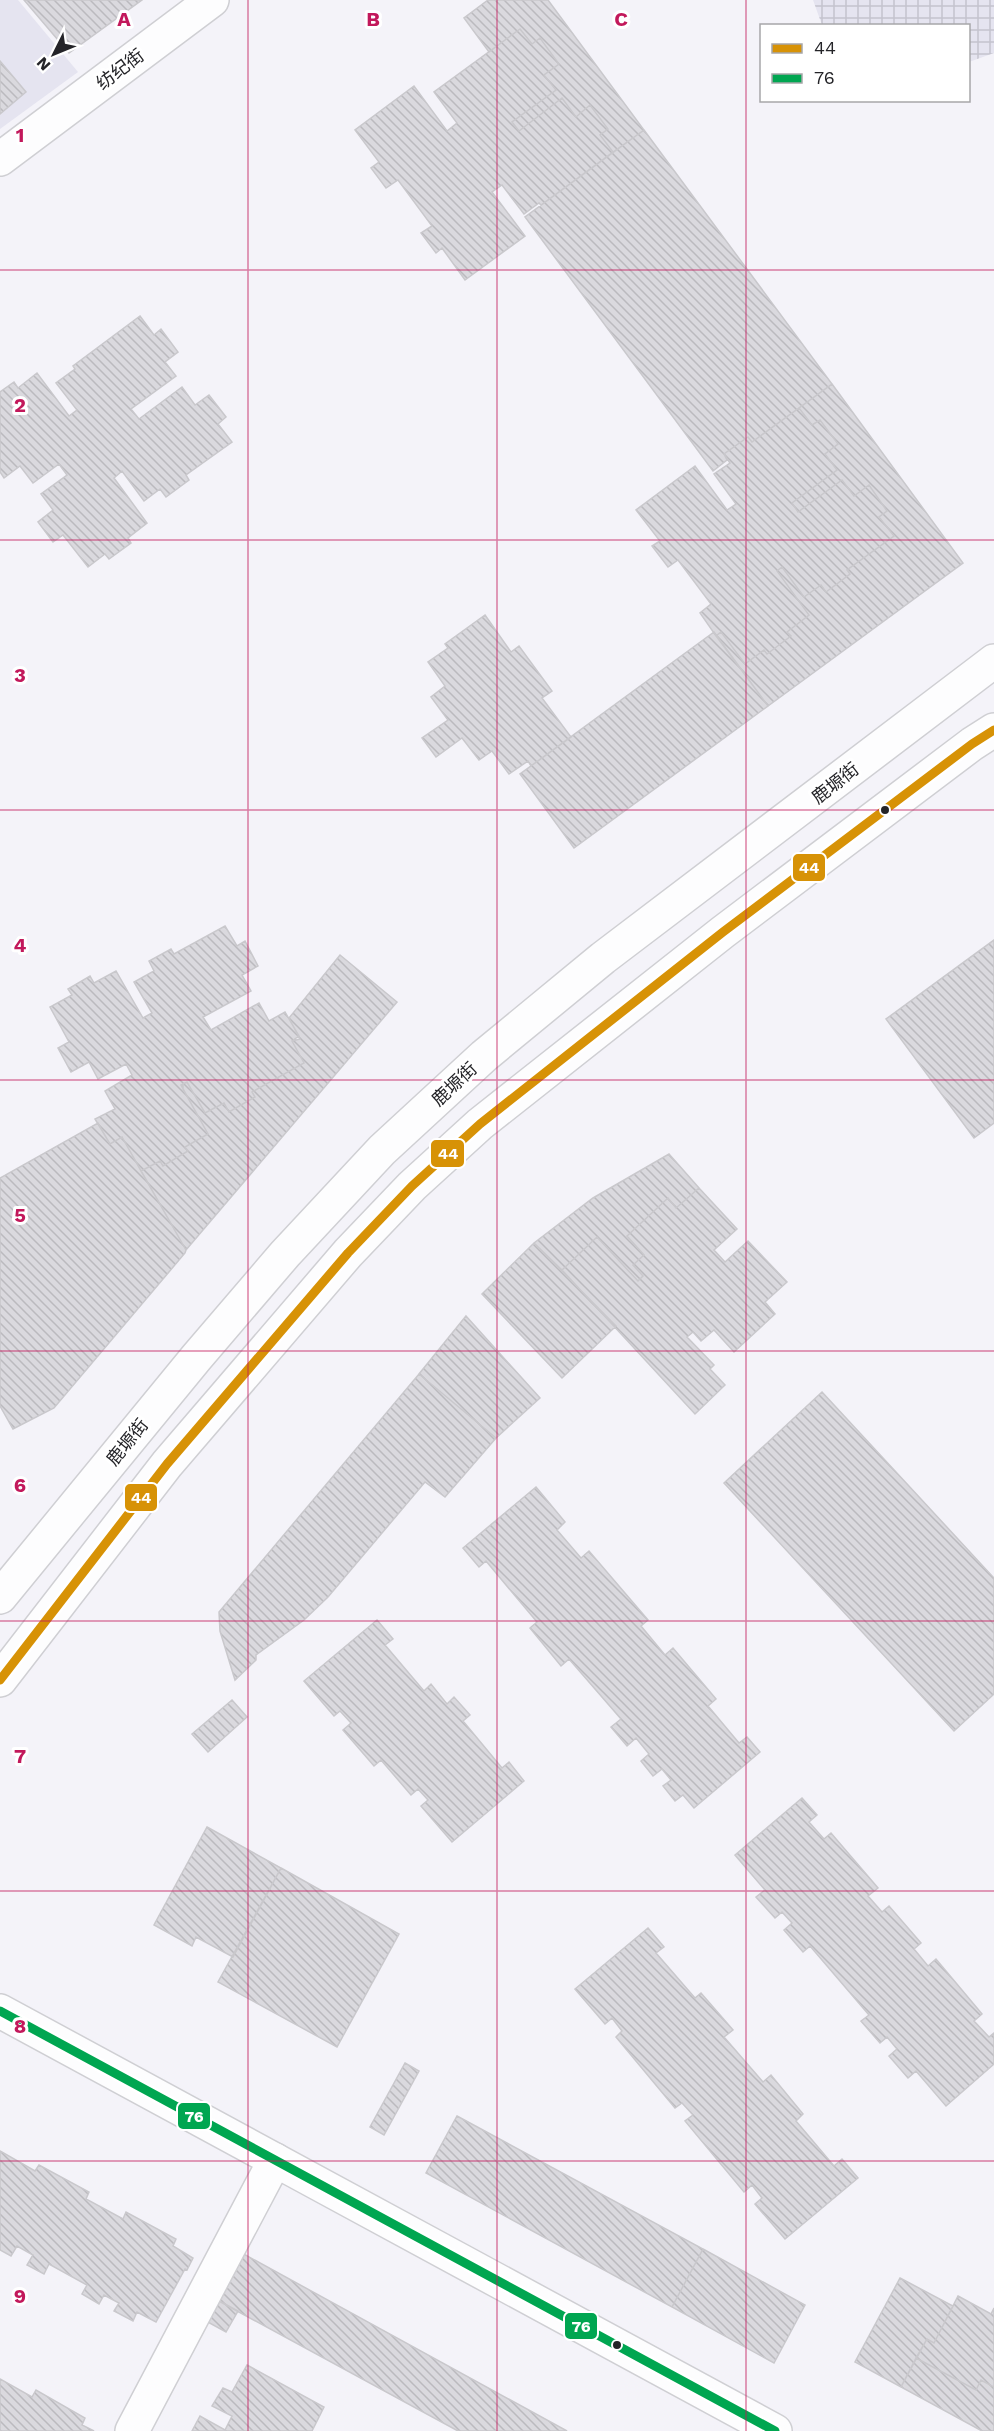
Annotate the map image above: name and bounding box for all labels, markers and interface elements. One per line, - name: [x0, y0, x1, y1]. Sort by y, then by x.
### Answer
- text: A: [117, 7, 131, 31]
- text: B: [366, 7, 380, 31]
- text: C: [614, 7, 628, 31]
- north arrow: [24, 24, 84, 84]
- legend: [760, 24, 970, 102]
- text: 44: [814, 37, 836, 58]
- street label: 纺纪街: [92, 44, 148, 94]
- text: N: [32, 53, 54, 75]
- text: 76: [814, 67, 835, 88]
- text: 1: [16, 123, 24, 147]
- text: 2: [14, 393, 26, 417]
- text: 3: [14, 663, 26, 687]
- street label: 鹿塬街: [807, 758, 863, 808]
- unlabelled marker: [879, 804, 891, 816]
- line badge: 44: [792, 853, 826, 882]
- text: 44: [799, 858, 819, 877]
- text: 4: [14, 933, 27, 957]
- street label: 鹿塬街: [427, 1058, 481, 1110]
- line badge: 44: [430, 1139, 465, 1168]
- text: 44: [438, 1144, 458, 1163]
- text: 5: [14, 1203, 26, 1227]
- street label: 鹿塬街: [102, 1414, 152, 1470]
- text: 6: [14, 1473, 26, 1497]
- line badge: 44: [124, 1483, 158, 1512]
- text: 44: [131, 1488, 151, 1507]
- text: 7: [14, 1744, 26, 1768]
- text: 8: [14, 2014, 26, 2038]
- line badge: 76: [177, 2102, 211, 2130]
- text: 76: [184, 2107, 204, 2126]
- text: 9: [14, 2284, 26, 2308]
- line badge: 76: [564, 2312, 598, 2340]
- text: 76: [571, 2317, 591, 2336]
- unlabelled marker: [611, 2339, 623, 2351]

